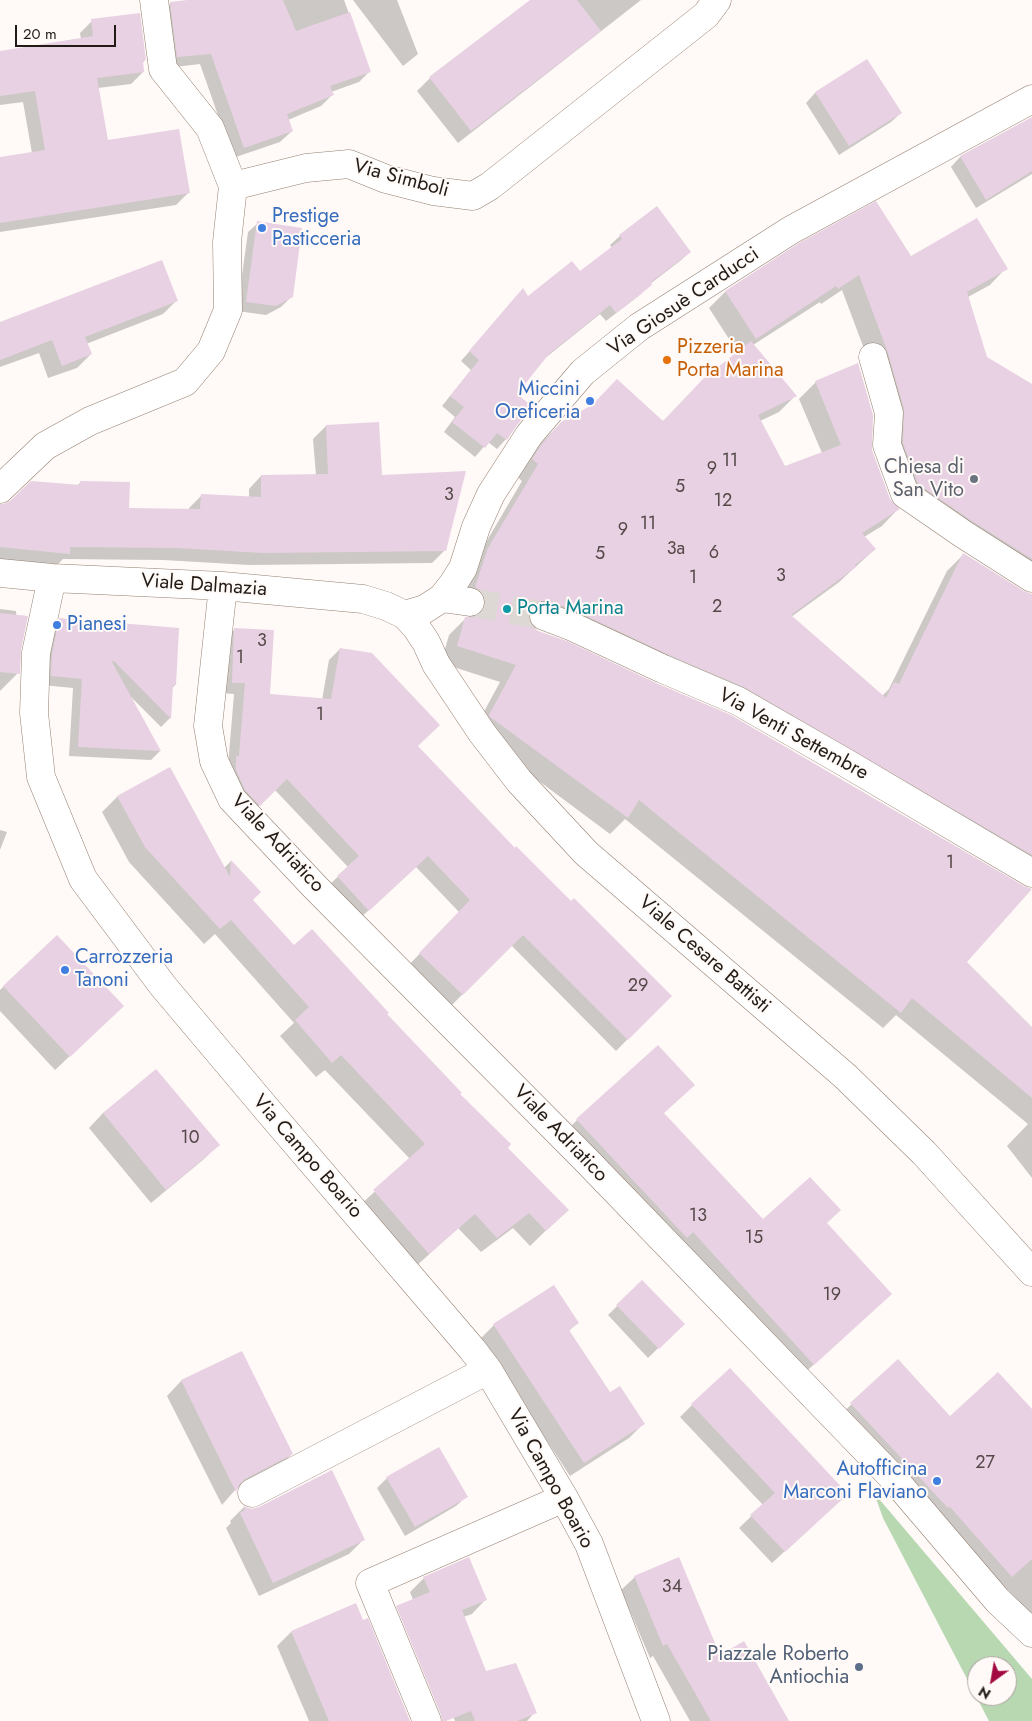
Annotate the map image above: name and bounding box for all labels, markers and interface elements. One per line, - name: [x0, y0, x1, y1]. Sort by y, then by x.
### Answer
- scale bar: [18, 15, 119, 47]
- text: 20 m: [23, 23, 57, 45]
- street label: Via Simboli: [351, 155, 451, 203]
- place label: Prestige Pasticceria: [272, 205, 361, 252]
- marker: Prestige Pasticceria: [256, 222, 268, 234]
- street label: Via Giosuè Carducci: [604, 243, 764, 361]
- place label: Pizzeria Porta Marina: [677, 336, 784, 383]
- marker: Pizzeria Porta Marina: [661, 354, 673, 366]
- place label: Miccini Oreficeria: [495, 378, 580, 425]
- marker: Miccini Oreficeria: [584, 395, 596, 407]
- house number: 11: [722, 451, 738, 473]
- place label: Chiesa di San Vito: [884, 456, 964, 503]
- house number: 9: [707, 459, 717, 481]
- marker: Chiesa di San Vito: [968, 473, 980, 485]
- house number: 5: [675, 477, 685, 499]
- house number: 3: [444, 485, 454, 507]
- house number: 12: [714, 491, 732, 513]
- house number: 11: [640, 514, 656, 536]
- house number: 9: [618, 520, 628, 542]
- house number: 3a: [667, 539, 685, 561]
- house number: 6: [709, 543, 719, 565]
- house number: 5: [595, 544, 605, 566]
- house number: 3: [776, 566, 786, 588]
- house number: 1: [689, 568, 697, 590]
- street label: Viale Dalmazia: [140, 570, 268, 602]
- place label: Porta Marina: [517, 597, 624, 621]
- house number: 2: [712, 597, 722, 619]
- marker: Porta Marina: [501, 603, 513, 615]
- place label: Pianesi: [67, 613, 127, 637]
- marker: Pianesi: [51, 619, 63, 631]
- house number: 3: [257, 631, 267, 653]
- house number: 1: [236, 648, 244, 670]
- street label: Via Venti Settembre: [714, 684, 872, 786]
- house number: 1: [316, 705, 324, 727]
- street label: Viale Adriatico: [225, 790, 329, 898]
- house number: 1: [946, 853, 954, 875]
- street label: Viale Cesare Battisti: [633, 891, 775, 1019]
- place label: Carrozzeria Tanoni: [75, 946, 173, 993]
- marker: Carrozzeria Tanoni: [59, 964, 71, 976]
- house number: 29: [628, 976, 648, 998]
- street label: Viale Adriatico: [508, 1080, 612, 1188]
- street label: Via Campo Boario: [247, 1090, 367, 1224]
- house number: 10: [181, 1128, 199, 1150]
- house number: 13: [689, 1206, 707, 1228]
- house number: 15: [745, 1228, 763, 1250]
- house number: 19: [823, 1285, 841, 1307]
- street label: Via Campo Boario: [502, 1405, 598, 1553]
- house number: 27: [975, 1453, 995, 1475]
- place label: Autofficina Marconi Flaviano: [783, 1458, 927, 1505]
- marker: Autofficina Marconi Flaviano: [931, 1475, 943, 1487]
- house number: 34: [662, 1577, 682, 1599]
- place label: Piazzale Roberto Antiochia: [707, 1643, 849, 1690]
- north arrow: [967, 1656, 1017, 1706]
- marker: Piazzale Roberto Antiochia: [853, 1661, 865, 1673]
- text: N: [975, 1681, 995, 1704]

